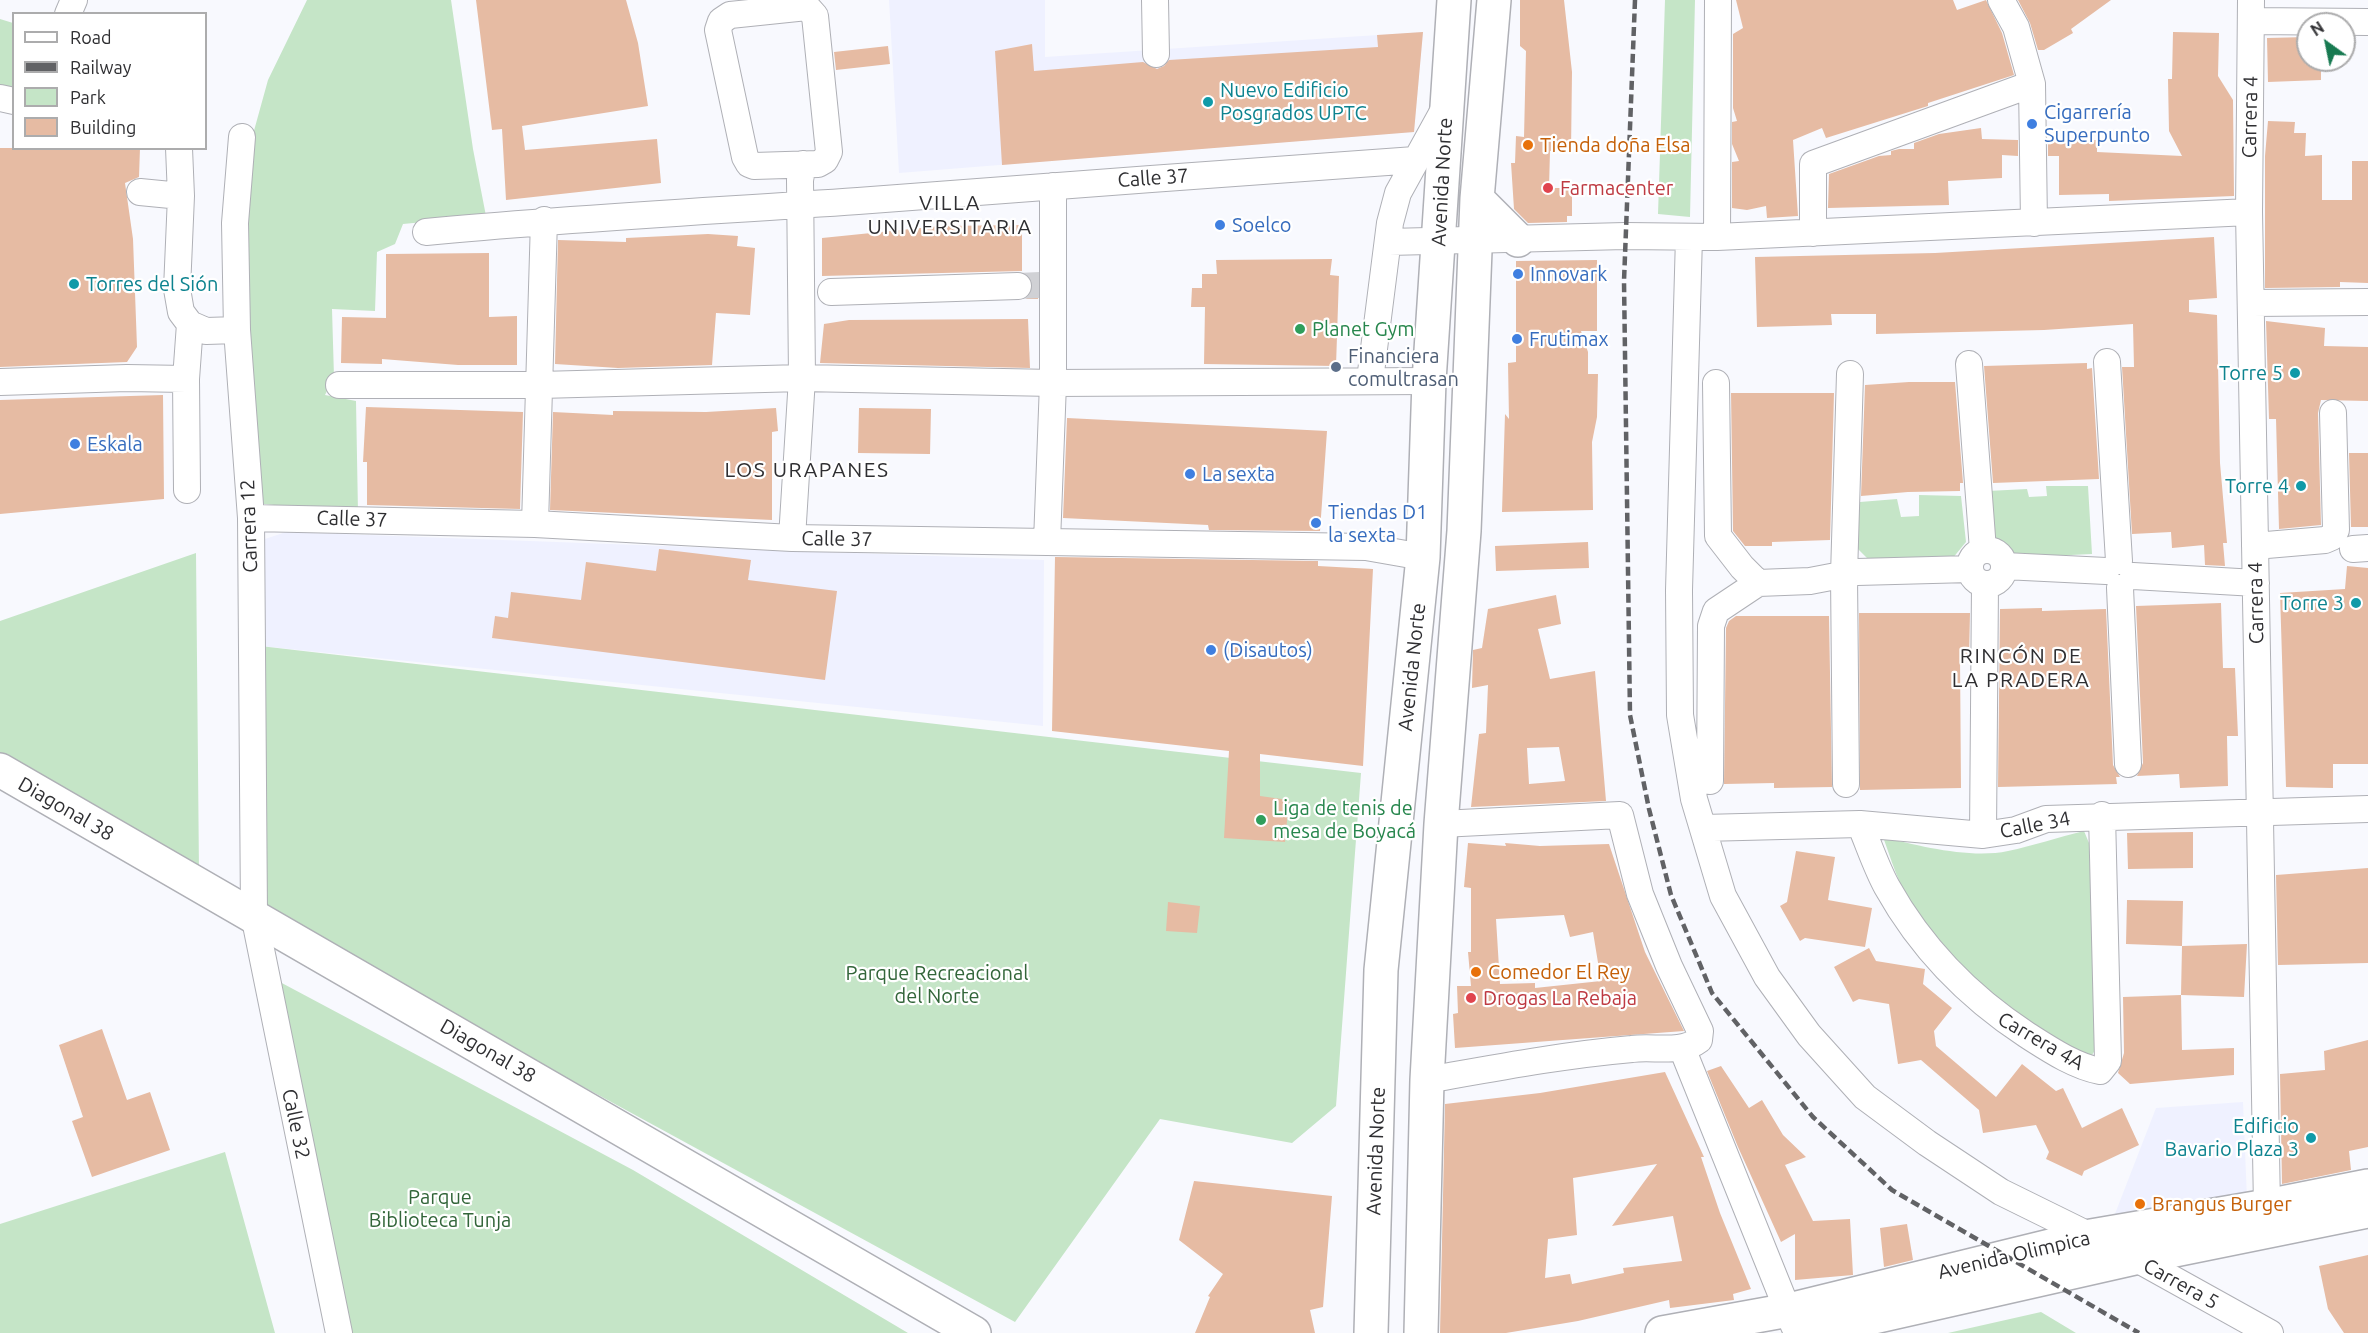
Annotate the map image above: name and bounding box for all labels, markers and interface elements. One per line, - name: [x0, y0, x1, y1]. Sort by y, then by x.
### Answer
- legend: [12, 12, 207, 150]
- north arrow: [2296, 12, 2356, 72]
- text: N: [2307, 18, 2327, 39]
- text: Road: [70, 27, 112, 47]
- text: Railway: [70, 57, 131, 77]
- street label: Carrera 4: [2237, 76, 2263, 158]
- place label: Nuevo Edificio Posgrados UPTC: [1220, 78, 1367, 125]
- text: Park: [70, 87, 106, 107]
- marker: Nuevo Edificio Posgrados UPTC: [1201, 95, 1215, 109]
- place label: Cigarrería Superpunto: [2044, 100, 2150, 147]
- text: Building: [70, 117, 136, 137]
- street label: Avenida Norte: [1427, 117, 1457, 247]
- marker: Cigarrería Superpunto: [2025, 117, 2039, 131]
- place label: Tienda doña Elsa: [1540, 133, 1691, 157]
- marker: Tienda doña Elsa: [1521, 138, 1535, 152]
- street label: Calle 37: [1117, 164, 1189, 192]
- place label: Farmacenter: [1560, 176, 1673, 200]
- marker: Farmacenter: [1541, 181, 1555, 195]
- district label: VILLA UNIVERSITARIA: [867, 190, 1033, 240]
- place label: Soelco: [1232, 213, 1291, 237]
- marker: Soelco: [1213, 218, 1227, 232]
- place label: Innovark: [1530, 262, 1607, 286]
- marker: Innovark: [1511, 267, 1525, 281]
- place label: Torres del Sión: [86, 272, 218, 296]
- marker: Torres del Sión: [67, 277, 81, 291]
- place label: Planet Gym: [1312, 317, 1414, 341]
- marker: Planet Gym: [1293, 322, 1307, 336]
- place label: Frutimax: [1529, 327, 1609, 351]
- marker: Frutimax: [1510, 332, 1524, 346]
- place label: Financiera comultrasan: [1348, 344, 1459, 391]
- marker: Financiera comultrasan: [1329, 360, 1343, 374]
- place label: Torre 5: [2219, 361, 2283, 385]
- marker: Torre 5: [2288, 366, 2302, 380]
- place label: Eskala: [87, 432, 143, 456]
- marker: Eskala: [68, 437, 82, 451]
- district label: LOS URAPANES: [725, 457, 889, 483]
- place label: La sexta: [1202, 462, 1275, 486]
- marker: La sexta: [1183, 467, 1197, 481]
- place label: Torre 4: [2225, 474, 2289, 498]
- street label: Carrera 12: [235, 479, 263, 573]
- marker: Torre 4: [2294, 479, 2308, 493]
- place label: Tiendas D1 la sexta: [1328, 500, 1428, 547]
- street label: Calle 37: [316, 506, 388, 532]
- marker: Tiendas D1 la sexta: [1309, 516, 1323, 530]
- street label: Calle 37: [801, 526, 873, 552]
- street label: Carrera 4: [2243, 562, 2269, 644]
- place label: Torre 3: [2280, 591, 2344, 615]
- marker: Torre 3: [2349, 596, 2363, 610]
- street label: Avenida Norte: [1393, 602, 1431, 732]
- place label: (Disautos): [1223, 638, 1313, 662]
- marker: (Disautos): [1204, 643, 1218, 657]
- district label: RINCÓN DE LA PRADERA: [1952, 643, 2090, 693]
- street label: Diagonal 38: [14, 772, 118, 846]
- place label: Liga de tenis de mesa de Boyacá: [1273, 796, 1416, 843]
- street label: Calle 34: [1998, 806, 2072, 844]
- marker: Liga de tenis de mesa de Boyacá: [1254, 813, 1268, 827]
- place label: Comedor El Rey: [1488, 960, 1630, 984]
- park label: Parque Recreacional del Norte: [846, 961, 1028, 1008]
- marker: Comedor El Rey: [1469, 965, 1483, 979]
- place label: Drogas La Rebaja: [1483, 986, 1637, 1010]
- marker: Drogas La Rebaja: [1464, 991, 1478, 1005]
- street label: Carrera 4A: [1994, 1007, 2088, 1075]
- street label: Diagonal 38: [436, 1014, 540, 1088]
- street label: Avenida Norte: [1362, 1086, 1390, 1216]
- street label: Calle 32: [277, 1087, 315, 1161]
- place label: Edificio Bavario Plaza 3: [2164, 1114, 2299, 1161]
- marker: Edificio Bavario Plaza 3: [2304, 1131, 2318, 1145]
- park label: Parque Biblioteca Tunja: [369, 1185, 511, 1232]
- place label: Brangus Burger: [2152, 1192, 2292, 1216]
- marker: Brangus Burger: [2133, 1197, 2147, 1211]
- street label: Avenida Olimpica: [1936, 1226, 2092, 1284]
- street label: Carrera 5: [2139, 1254, 2223, 1314]

